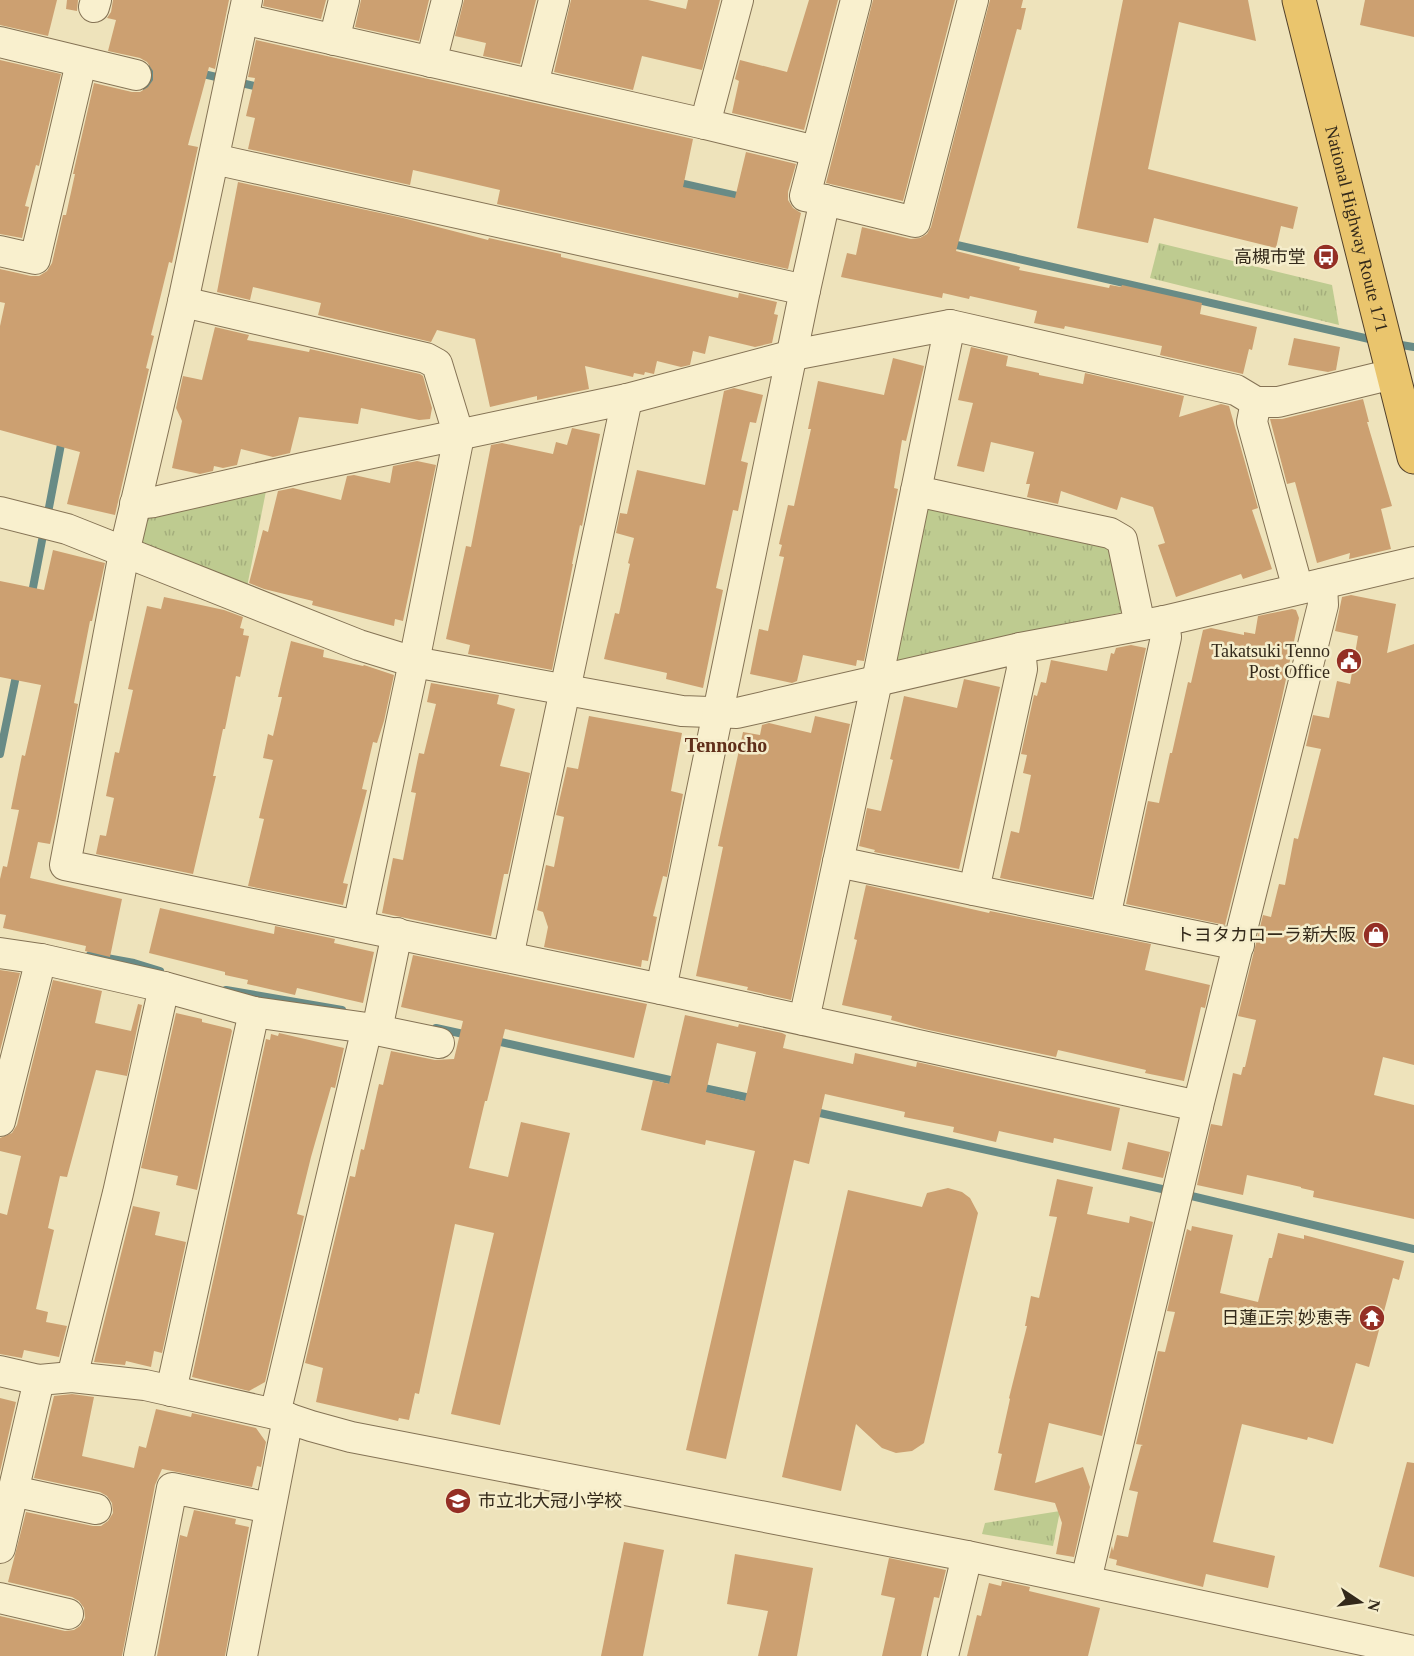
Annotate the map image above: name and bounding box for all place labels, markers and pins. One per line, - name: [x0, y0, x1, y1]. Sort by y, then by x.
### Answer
- bus stop icon: 高槻市堂: [1311, 242, 1341, 272]
- place label: 高槻市堂: [1234, 247, 1306, 267]
- place label: Takatsuki Tenno Post Office: [1211, 641, 1330, 682]
- public building icon: Takatsuki Tenno Post Office: [1334, 646, 1364, 676]
- shop icon: トヨタカローラ新大阪: [1361, 920, 1391, 950]
- place label: トヨタカローラ新大阪: [1176, 925, 1356, 945]
- temple icon: 日蓮正宗 妙恵寺: [1357, 1303, 1387, 1333]
- place label: 日蓮正宗 妙恵寺: [1222, 1308, 1352, 1328]
- school or university icon: 市立北大冠小学校: [443, 1486, 473, 1516]
- place label: 市立北大冠小学校: [478, 1491, 622, 1511]

